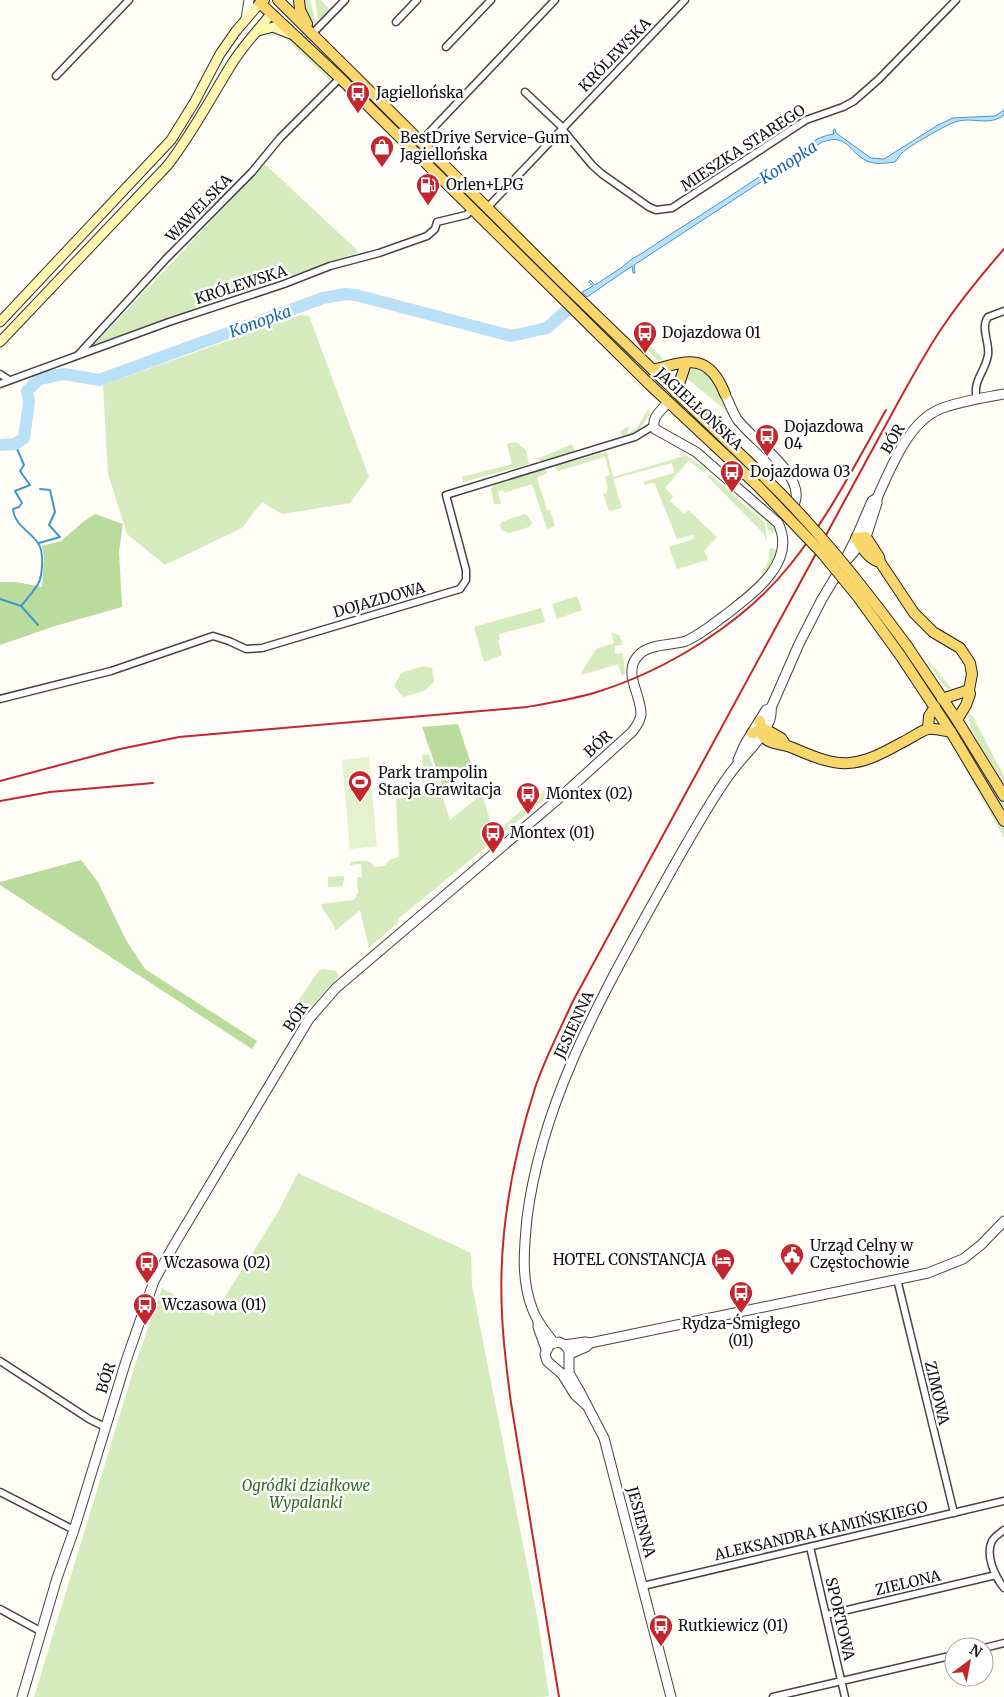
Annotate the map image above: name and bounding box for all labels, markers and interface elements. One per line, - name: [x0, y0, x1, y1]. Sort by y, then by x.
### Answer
- street label: KRÓLEWSKA: [574, 13, 655, 96]
- bus stop icon: Jagiellońska: [345, 80, 371, 114]
- place label: Jagiellońska: [375, 83, 464, 102]
- street label: MIESZKA STAREGO: [677, 100, 809, 195]
- place label: BestDrive Service-Gum Jagiellońska: [399, 128, 570, 164]
- shop icon: BestDrive Service-Gum Jagiellońska: [369, 134, 395, 168]
- water label: Konopka: [755, 136, 821, 189]
- street label: WAWELSKA: [161, 169, 236, 246]
- fuel station icon: Orlen+LPG: [415, 172, 441, 206]
- place label: Orlen+LPG: [446, 175, 524, 194]
- street label: KRÓLEWSKA: [192, 260, 290, 308]
- water label: Konopka: [225, 301, 294, 342]
- bus stop icon: Dojazdowa 01: [632, 320, 658, 354]
- place label: Dojazdowa 01: [662, 323, 761, 342]
- street label: JAGIELLOŃSKA: [651, 362, 748, 454]
- place label: Dojazdowa 04: [784, 417, 863, 453]
- street label: BÓR: [875, 419, 909, 457]
- bus stop icon: Dojazdowa 04: [754, 423, 780, 457]
- bus stop icon: Dojazdowa 03: [719, 459, 745, 493]
- place label: Dojazdowa 03: [750, 462, 851, 481]
- street label: DOJAZDOWA: [331, 577, 427, 622]
- street label: BÓR: [579, 725, 616, 761]
- place label: Park trampolin Stacja Grawitacja: [378, 763, 501, 799]
- sports icon: Park trampolin Stacja Grawitacja: [347, 769, 373, 803]
- bus stop icon: Montex (02): [515, 781, 541, 815]
- place label: Montex (02): [546, 784, 633, 803]
- bus stop icon: Montex (01): [480, 820, 506, 854]
- place label: Montex (01): [510, 823, 595, 842]
- street label: JESIENNA: [549, 987, 598, 1063]
- street label: BÓR: [278, 997, 313, 1035]
- place label: Urząd Celny w Częstochowie: [810, 1236, 914, 1272]
- public building icon: Urząd Celny w Częstochowie: [779, 1242, 805, 1276]
- hotel icon: HOTEL CONSTANCJA: [710, 1247, 736, 1281]
- bus stop icon: Wczasowa (02): [134, 1250, 160, 1284]
- place label: HOTEL CONSTANCJA: [553, 1250, 706, 1269]
- place label: Wczasowa (02): [163, 1253, 270, 1272]
- bus stop icon: Rydza-Śmigłego (01): [728, 1280, 754, 1314]
- bus stop icon: Wczasowa (01): [132, 1292, 158, 1326]
- place label: Wczasowa (01): [161, 1295, 266, 1314]
- place label: Rydza-Śmigłego (01): [682, 1313, 801, 1350]
- street label: BÓR: [91, 1359, 120, 1396]
- street label: ZIMOWA: [921, 1359, 954, 1427]
- park label: Ogródki działkowe Wypalanki: [242, 1476, 371, 1512]
- street label: JESIENNA: [623, 1483, 660, 1560]
- street label: ALEKSANDRA KAMIŃSKIEGO: [711, 1496, 930, 1565]
- street label: ZIELONA: [873, 1566, 943, 1599]
- street label: SPORTOWA: [822, 1575, 859, 1663]
- bus stop icon: Rutkiewicz (01): [648, 1613, 674, 1647]
- place label: Rutkiewicz (01): [678, 1616, 788, 1635]
- north arrow: [944, 1637, 994, 1687]
- text: N: [966, 1640, 985, 1662]

